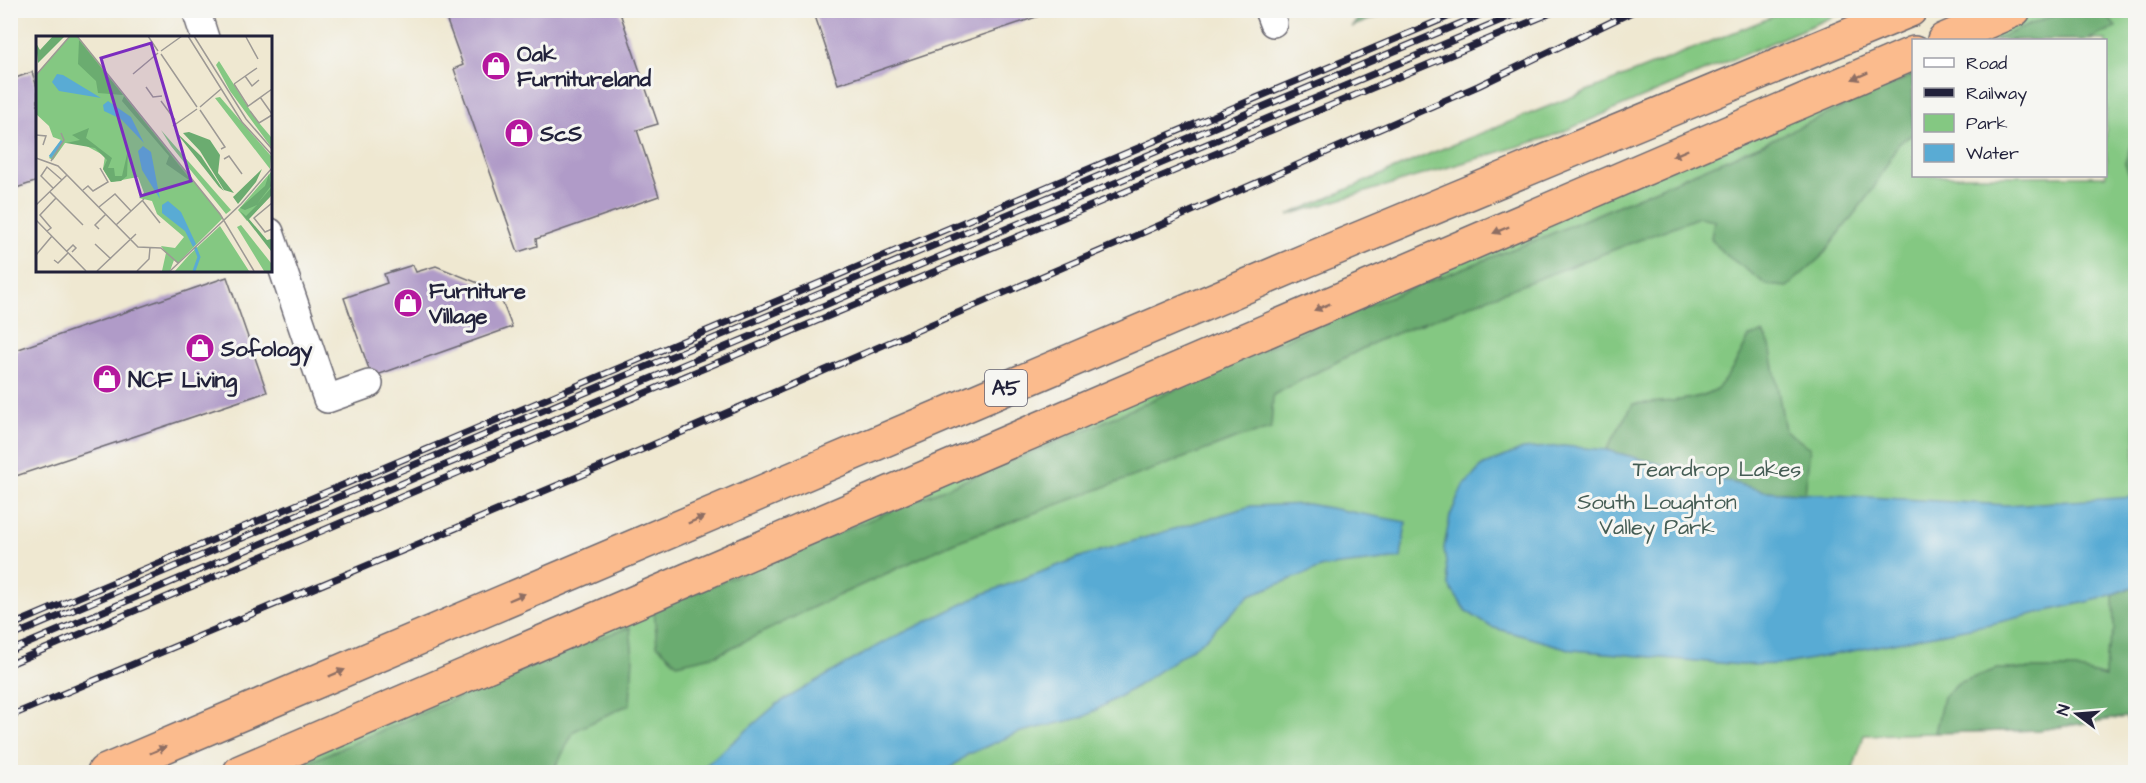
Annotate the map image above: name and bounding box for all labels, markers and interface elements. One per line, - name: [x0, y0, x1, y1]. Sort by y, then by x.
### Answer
- inset map: [36, 36, 272, 272]
- place label: Oak Furnitureland: [517, 39, 652, 95]
- legend: [1912, 39, 2107, 177]
- shop icon: Oak Furnitureland: [480, 50, 512, 82]
- text: Road: [1966, 51, 2007, 76]
- one-way arrow: [1850, 71, 1868, 81]
- text: Railway: [1966, 81, 2027, 107]
- text: Park: [1966, 111, 2008, 136]
- shop icon: ScS: [503, 117, 535, 149]
- place label: ScS: [539, 119, 582, 150]
- text: Water: [1966, 141, 2019, 166]
- one-way arrow: [1671, 148, 1689, 158]
- one-way arrow: [1492, 225, 1510, 235]
- place label: Furniture Village: [428, 276, 526, 333]
- shop icon: Furniture Village: [392, 287, 424, 319]
- one-way arrow: [1313, 302, 1331, 312]
- shop icon: Sofology: [184, 332, 216, 364]
- place label: Sofology: [220, 334, 313, 367]
- shop icon: NCF Living: [91, 363, 123, 395]
- place label: NCF Living: [128, 365, 238, 397]
- road number: A5: [985, 370, 1027, 406]
- park label: Teardrop Lakes: [1633, 454, 1801, 485]
- park label: South Loughton Valley Park: [1577, 487, 1737, 544]
- one-way arrow: [687, 515, 705, 525]
- one-way arrow: [508, 592, 526, 602]
- one-way arrow: [329, 668, 347, 678]
- north arrow: [2047, 684, 2107, 744]
- text: N: [2052, 702, 2075, 718]
- one-way arrow: [149, 745, 167, 754]

